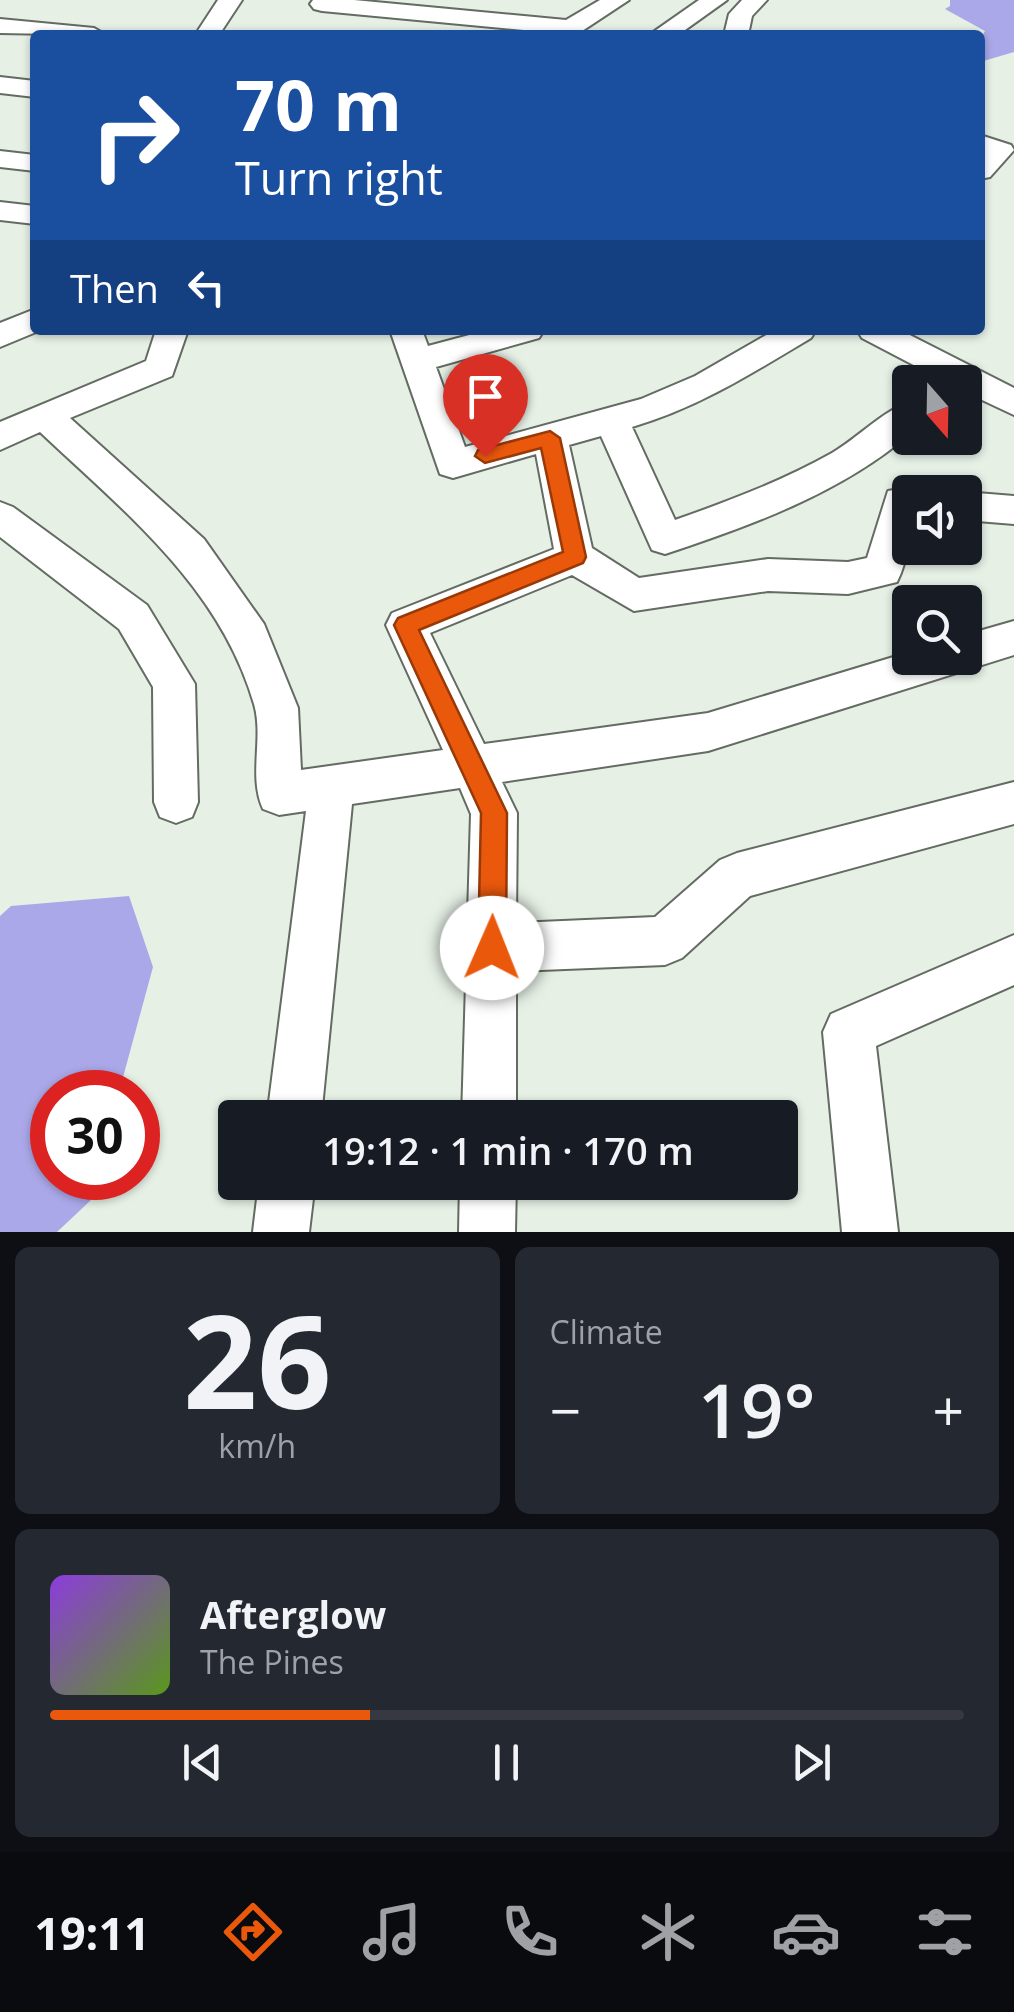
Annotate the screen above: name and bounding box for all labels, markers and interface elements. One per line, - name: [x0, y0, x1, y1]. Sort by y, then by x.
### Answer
- text: 70 m: [235, 56, 402, 152]
- icon: right: [70, 70, 200, 200]
- text: Turn right: [235, 147, 443, 208]
- icon: left: [179, 260, 234, 315]
- text: Then: [70, 262, 159, 314]
- pin: [443, 354, 528, 457]
- north arrow: [892, 365, 982, 455]
- map controls: [892, 365, 982, 675]
- icon: arrive: [458, 369, 513, 424]
- button: sound: [892, 475, 982, 565]
- button: search: [892, 585, 982, 675]
- position arrow: [440, 896, 544, 1000]
- speed limit sign: 30: [30, 1070, 160, 1200]
- text: 19:12 · 1 min · 170 m: [322, 1124, 694, 1176]
- text: 26: [183, 1270, 332, 1447]
- text: Climate: [550, 1310, 663, 1353]
- text: 19°: [698, 1358, 816, 1460]
- text: −: [550, 1372, 581, 1447]
- text: +: [933, 1372, 964, 1447]
- text: km/h: [218, 1424, 296, 1467]
- text: Afterglow: [200, 1588, 386, 1640]
- text: The Pines: [200, 1640, 344, 1683]
- icon: previous: [175, 1735, 230, 1790]
- icon: pause: [479, 1735, 534, 1790]
- icon: next: [784, 1735, 839, 1790]
- icon: directions: [218, 1897, 288, 1967]
- icon: music: [357, 1897, 427, 1967]
- icon: phone: [495, 1897, 565, 1967]
- icon: climate: [633, 1897, 703, 1967]
- icon: car: [771, 1897, 841, 1967]
- icon: filters: [910, 1897, 980, 1967]
- text: 19:11: [34, 1902, 150, 1963]

